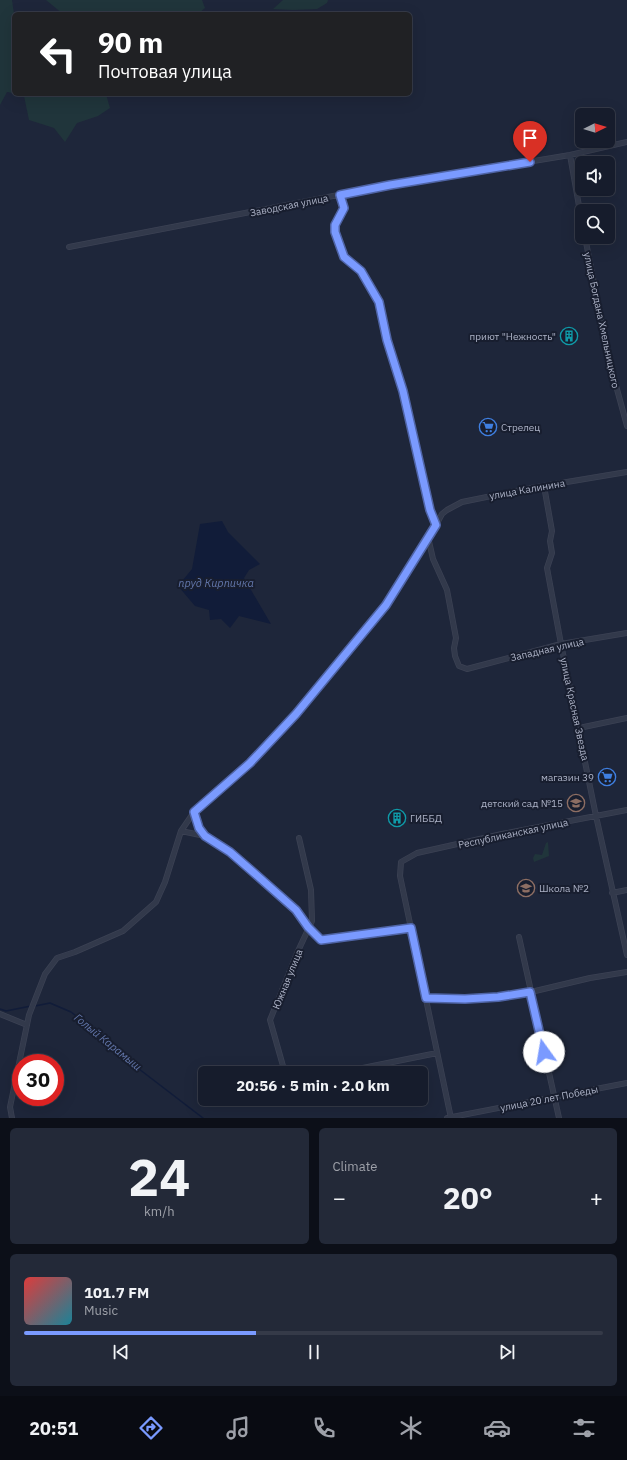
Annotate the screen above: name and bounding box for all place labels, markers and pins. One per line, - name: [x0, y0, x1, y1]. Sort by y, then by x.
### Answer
- pin: [513, 121, 547, 162]
- building icon: приют "Нежность": [559, 326, 579, 346]
- place label: приют "Нежность": [469, 330, 556, 343]
- supermarket icon: Стрелец: [478, 417, 498, 437]
- place label: Стрелец: [501, 421, 540, 434]
- supermarket icon: магазин 39: [597, 767, 617, 787]
- place label: магазин 39: [541, 771, 594, 784]
- school or university icon: детский сад №15: [566, 793, 586, 813]
- place label: детский сад №15: [481, 797, 563, 810]
- building icon: ГИББД: [387, 808, 407, 828]
- place label: ГИББД: [410, 812, 442, 825]
- school or university icon: Школа №2: [516, 878, 536, 898]
- place label: Школа №2: [539, 882, 589, 895]

